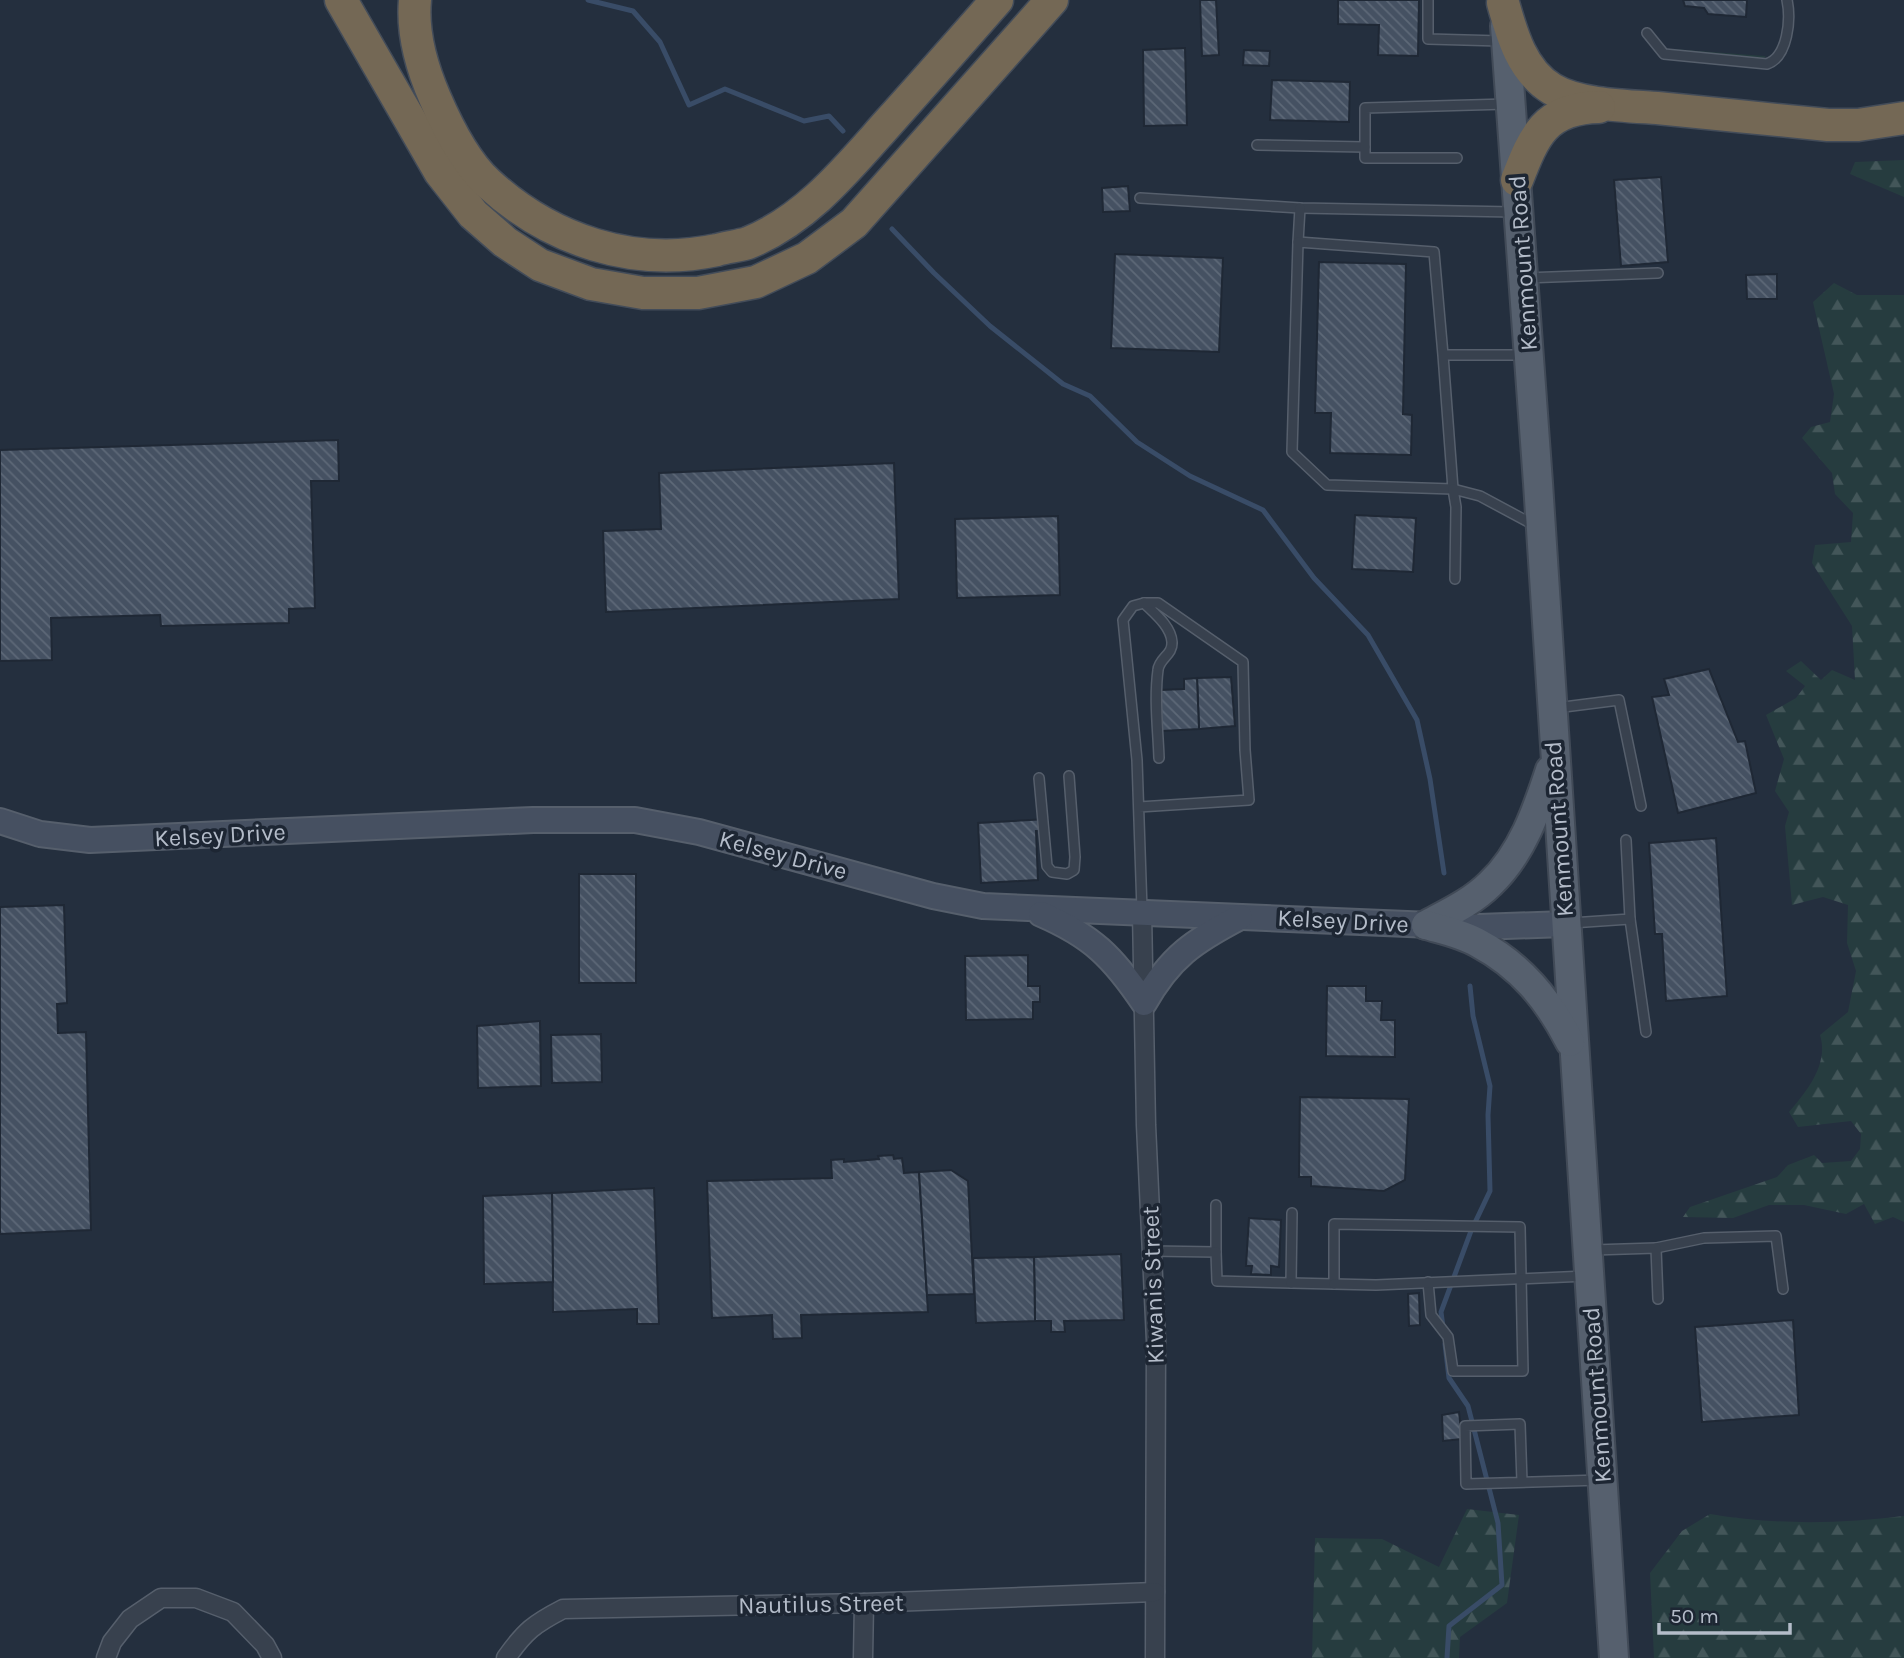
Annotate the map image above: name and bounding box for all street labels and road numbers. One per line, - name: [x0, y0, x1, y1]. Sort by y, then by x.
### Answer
- street label: Kenmount Road: [1503, 174, 1543, 352]
- street label: Kenmount Road: [1539, 740, 1579, 918]
- street label: Kelsey Drive: [154, 818, 286, 852]
- street label: Kelsey Drive: [716, 824, 850, 886]
- street label: Kelsey Drive: [1277, 904, 1409, 938]
- street label: Kiwanis Street: [1136, 1205, 1170, 1365]
- street label: Kenmount Road: [1577, 1306, 1617, 1484]
- street label: Nautilus Street: [738, 1589, 904, 1619]

